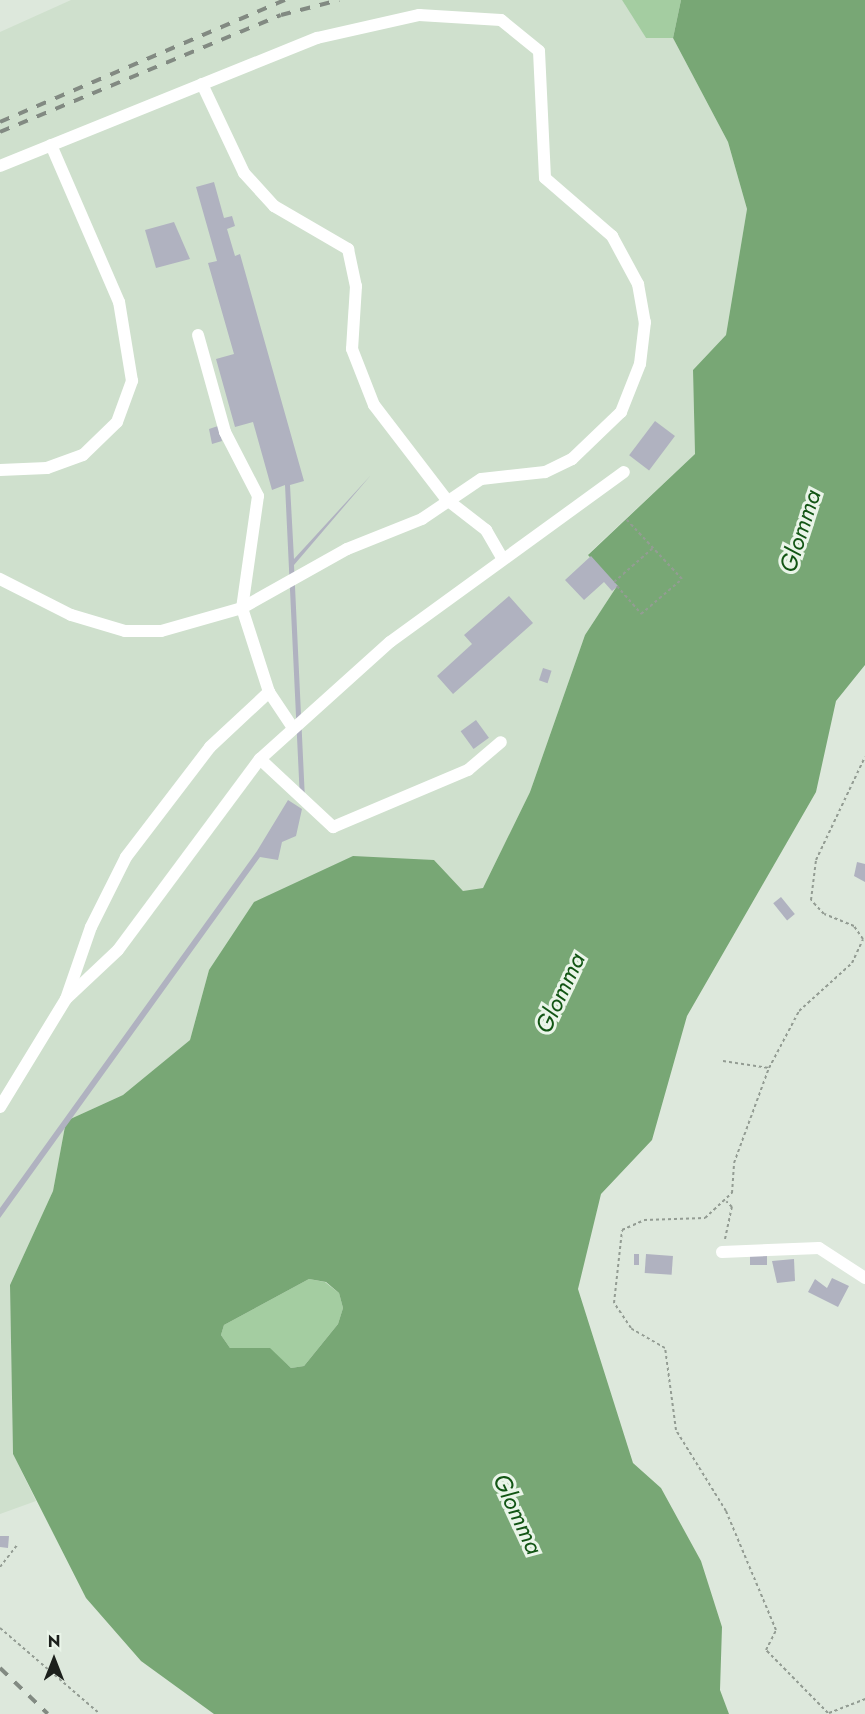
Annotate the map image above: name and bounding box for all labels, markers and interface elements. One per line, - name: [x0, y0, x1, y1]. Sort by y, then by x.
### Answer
- water label: Glomma: [773, 486, 827, 576]
- water label: Glomma: [529, 948, 591, 1038]
- water label: Glomma: [487, 1469, 549, 1559]
- north arrow: [24, 1630, 84, 1690]
- text: N: [48, 1630, 60, 1653]

